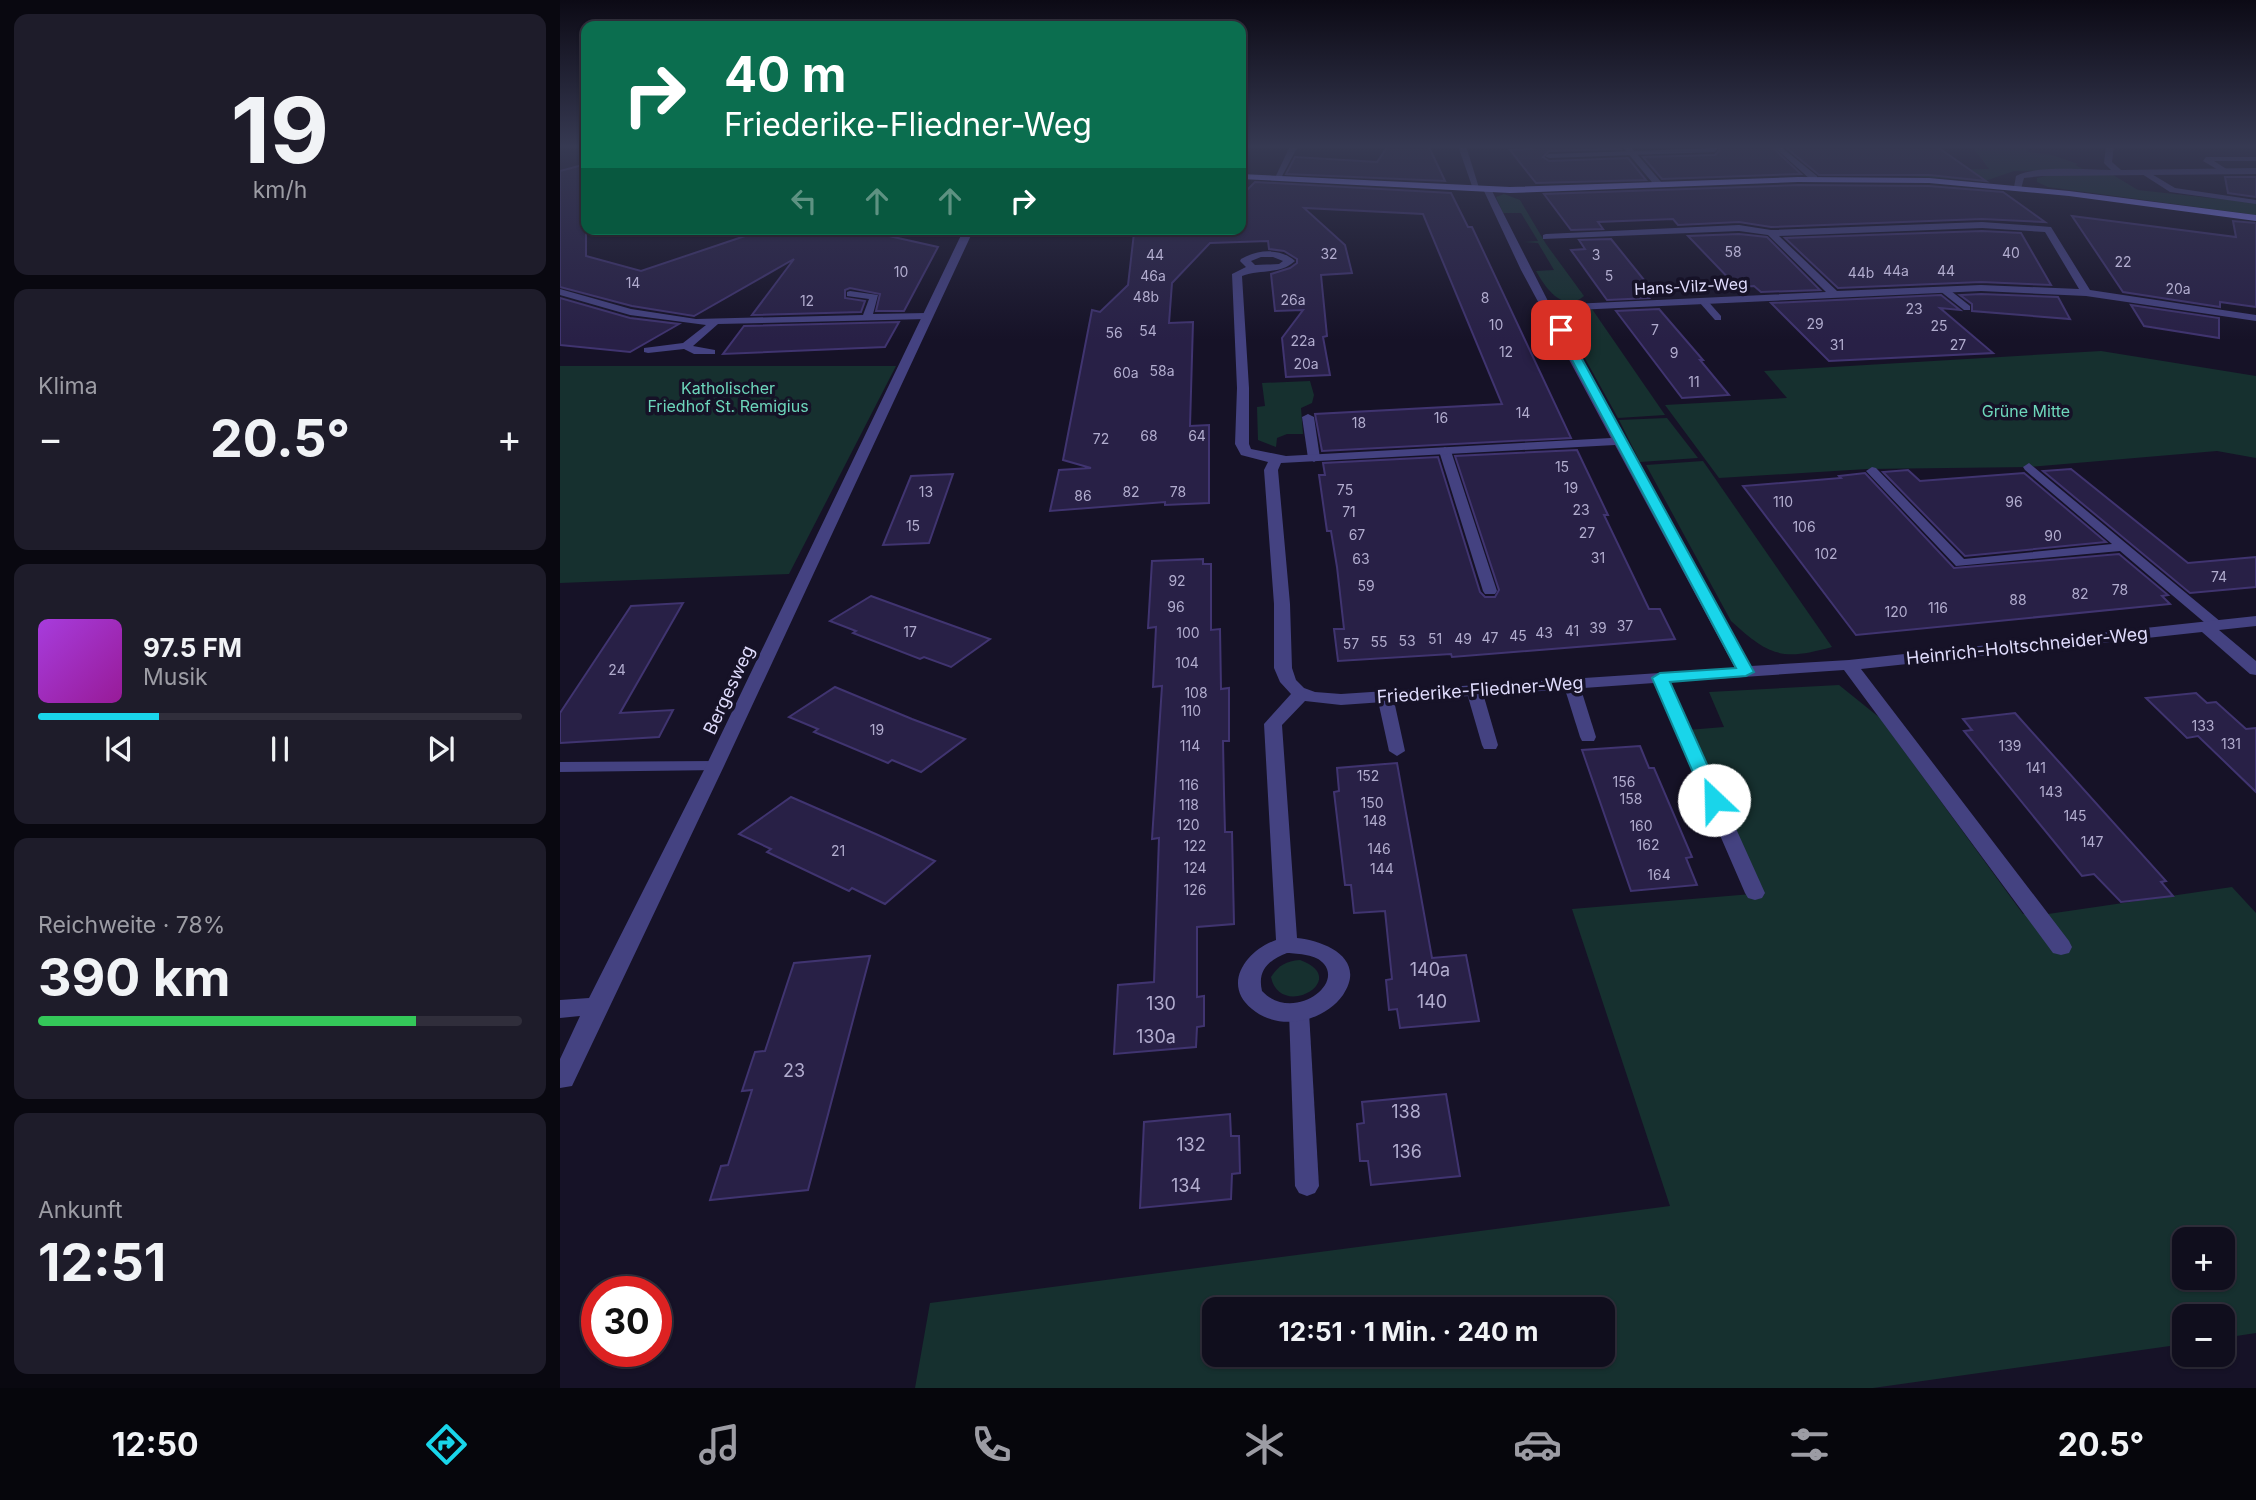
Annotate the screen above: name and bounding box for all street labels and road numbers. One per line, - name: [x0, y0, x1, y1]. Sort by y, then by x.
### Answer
- street label: Hans-Vilz-Weg: [1634, 273, 1748, 299]
- street label: Heinrich-Holtschneider-Weg: [1905, 622, 2149, 669]
- street label: Bergesweg: [699, 642, 758, 738]
- street label: Friederike-Fliedner-Weg: [1376, 672, 1584, 707]

